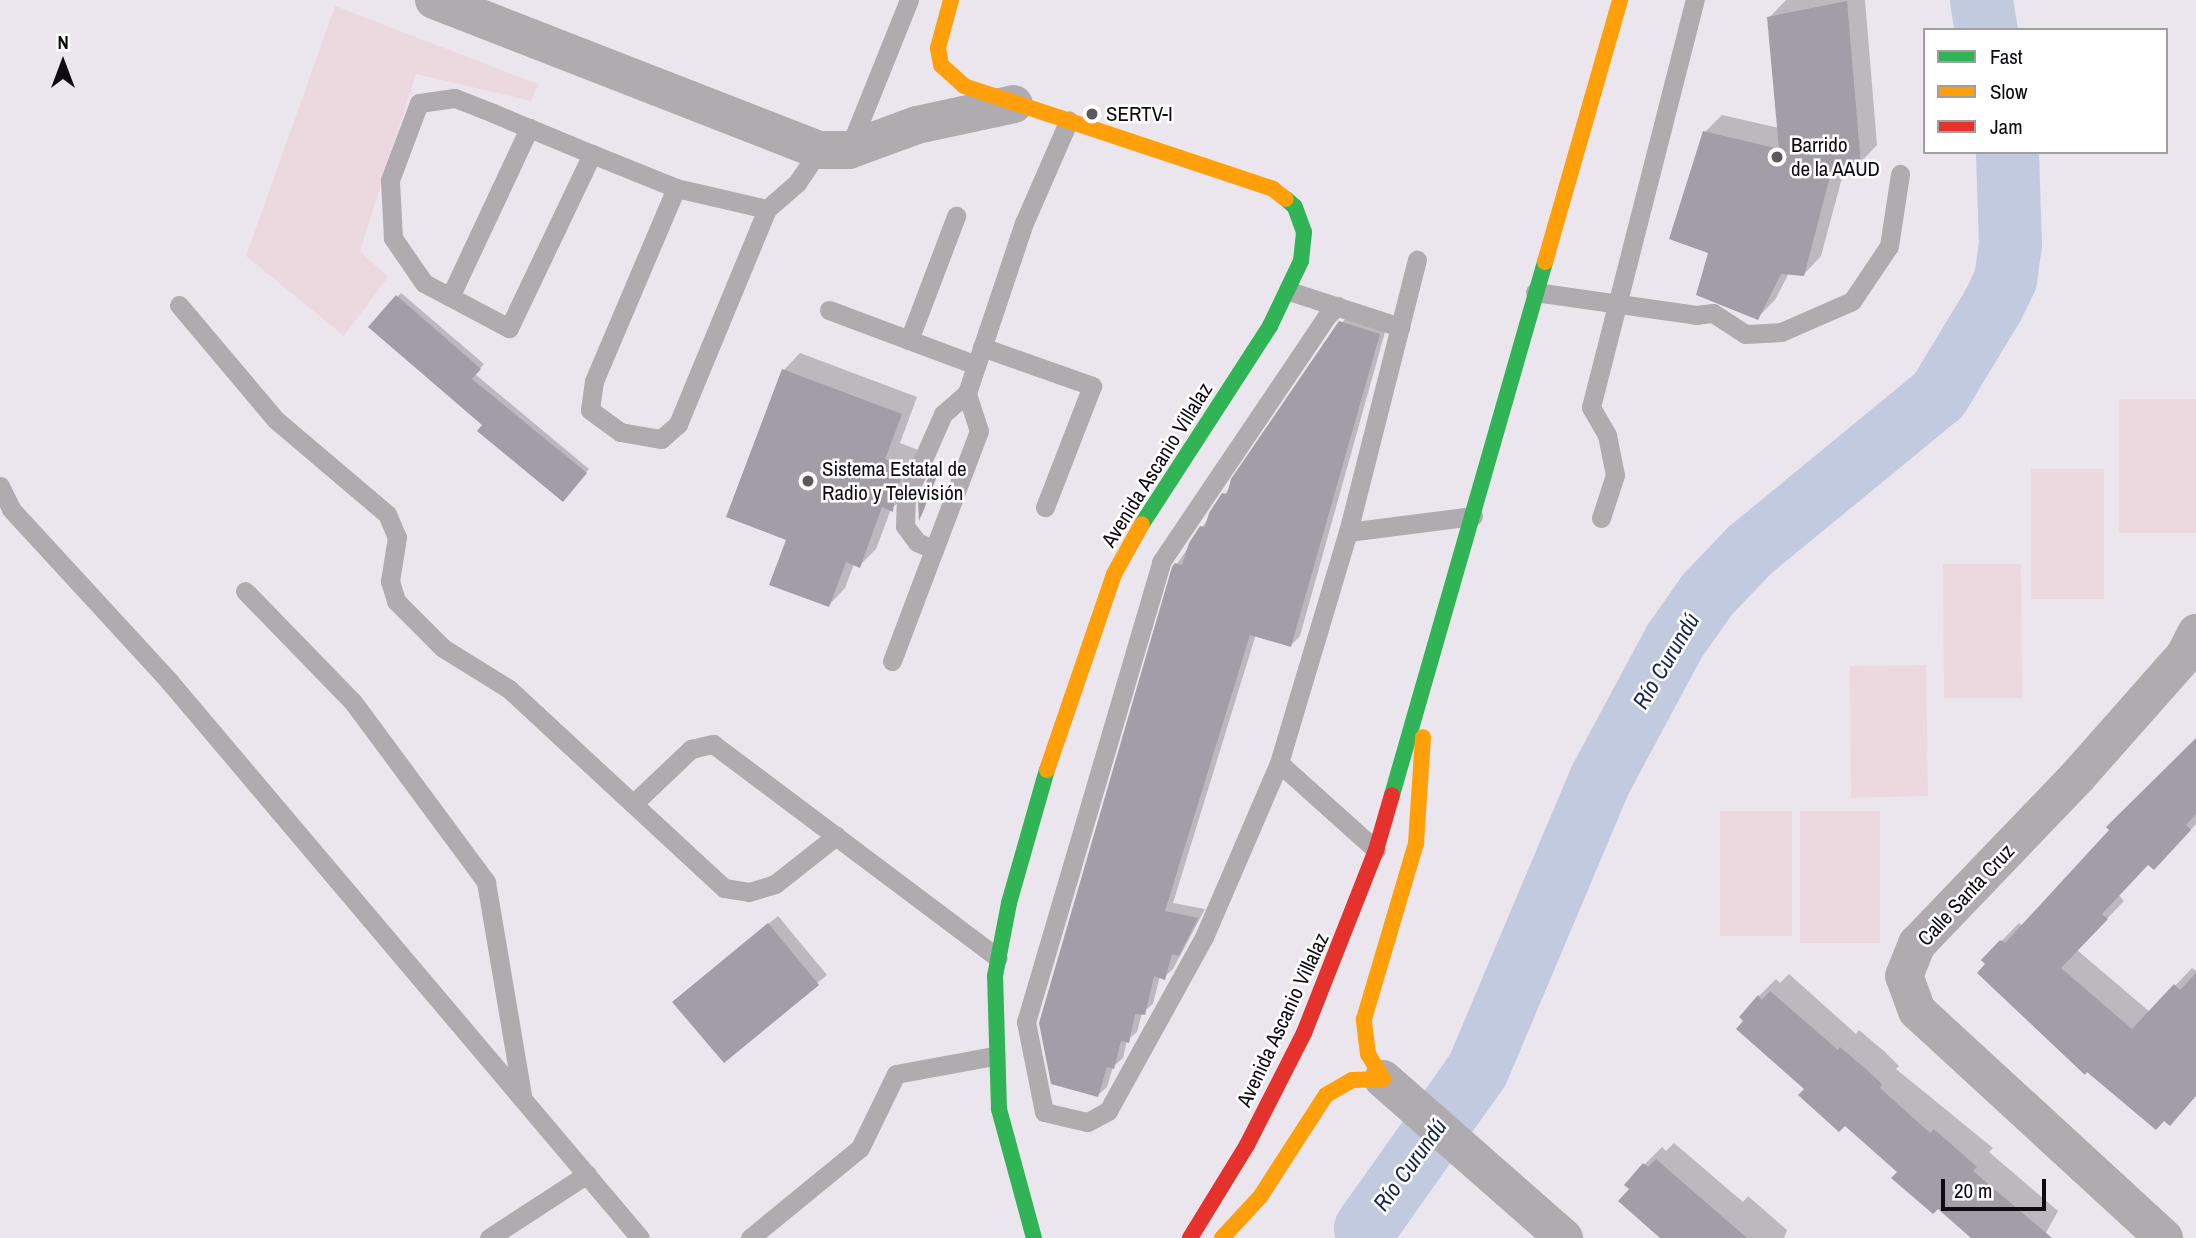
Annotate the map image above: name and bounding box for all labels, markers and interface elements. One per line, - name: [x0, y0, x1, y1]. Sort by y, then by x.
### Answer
- north arrow: [28, 28, 98, 98]
- legend: [1923, 28, 2168, 154]
- text: N: [57, 29, 69, 55]
- text: Fast: [1990, 42, 2023, 71]
- text: Slow: [1990, 77, 2027, 106]
- place label: SERTV-I: [1106, 101, 1173, 127]
- marker: SERTV-I: [1084, 106, 1100, 122]
- text: Jam: [1990, 112, 2023, 141]
- place label: Barrido de la AAUD: [1791, 132, 1881, 182]
- marker: Barrido de la AAUD: [1769, 149, 1785, 165]
- street label: Avenida Ascanio Villalaz: [1096, 378, 1218, 552]
- place label: Sistema Estatal de Radio y Televisión: [822, 456, 967, 506]
- marker: Sistema Estatal de Radio y Televisión: [800, 473, 816, 489]
- water label: Río Curundú: [1627, 608, 1705, 714]
- street label: Calle Santa Cruz: [1912, 839, 2020, 951]
- street label: Avenida Ascanio Villalaz: [1231, 929, 1335, 1111]
- water label: Río Curundú: [1367, 1114, 1453, 1216]
- scale bar: [1944, 1164, 2049, 1208]
- text: 20 m: [1954, 1176, 1992, 1205]

